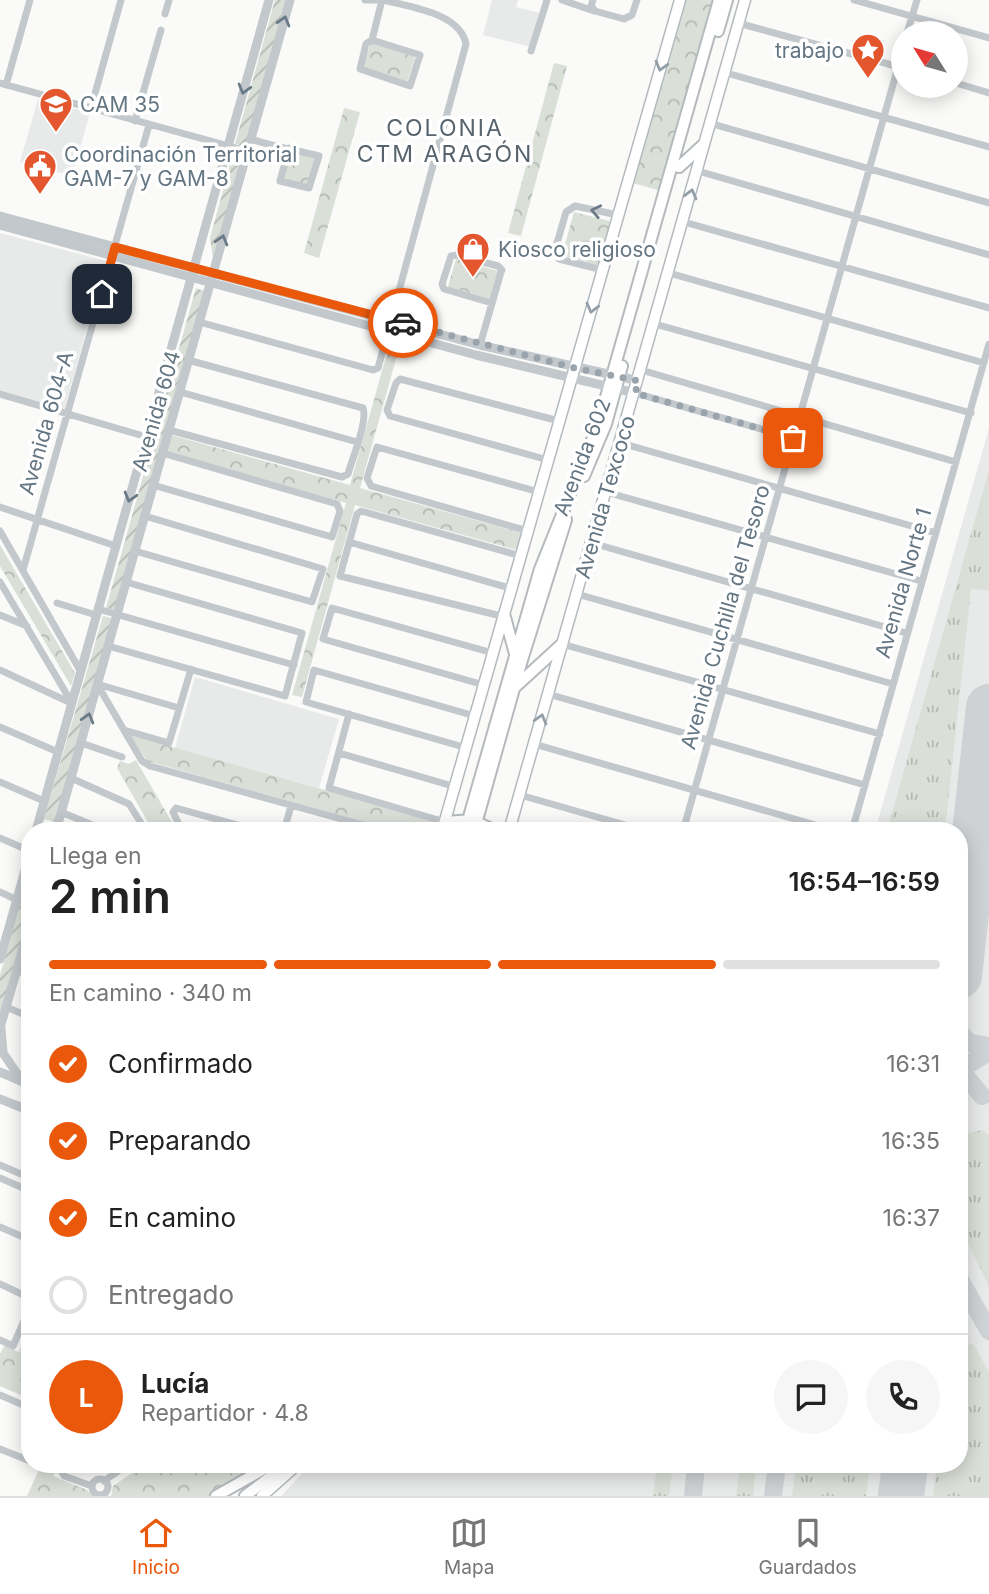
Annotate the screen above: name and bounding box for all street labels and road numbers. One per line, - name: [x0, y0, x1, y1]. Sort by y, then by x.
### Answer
- street label: Avenida 604-A: [14, 348, 78, 498]
- street label: Avenida 604: [127, 348, 185, 474]
- street label: Avenida 602: [548, 395, 616, 519]
- street label: Avenida Texcoco: [570, 413, 640, 581]
- street label: Avenida Cuchilla del Tesoro: [675, 482, 775, 752]
- street label: Avenida Norte 1: [870, 505, 936, 661]

